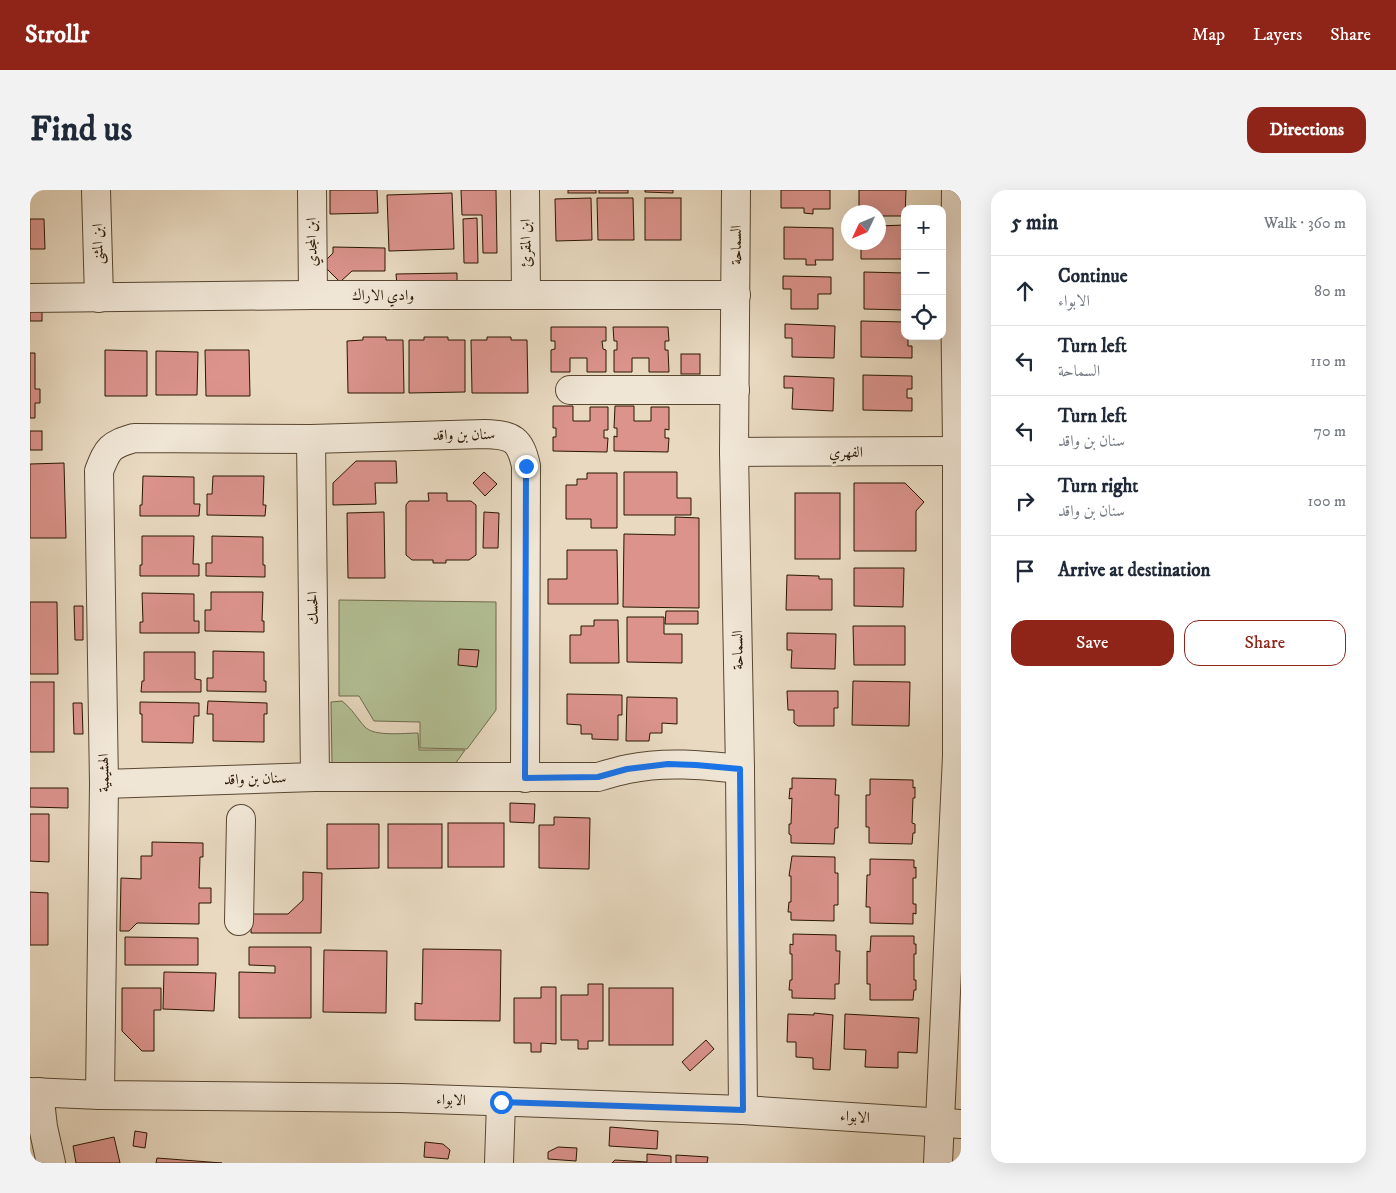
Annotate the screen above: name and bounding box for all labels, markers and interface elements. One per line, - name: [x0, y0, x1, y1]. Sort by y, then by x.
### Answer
- text: Strollr: [25, 20, 89, 50]
- text: Map: [1192, 24, 1225, 46]
- text: Layers: [1253, 24, 1302, 46]
- text: Share: [1330, 24, 1371, 46]
- button: Directions: [1247, 107, 1366, 153]
- text: Find us: [30, 108, 132, 152]
- north arrow: [841, 205, 886, 250]
- map controls: [901, 205, 946, 340]
- button: +: [901, 205, 946, 250]
- text: 5 min: [1011, 210, 1058, 236]
- text: Walk · 360 m: [1264, 213, 1346, 233]
- street label: ابن المجدي: [302, 217, 324, 267]
- street label: ابن المقرئ: [516, 219, 536, 267]
- street label: ابن المثنى: [88, 223, 109, 265]
- street label: السماحة: [727, 225, 746, 265]
- button: −: [901, 250, 946, 295]
- text: Continue: [1058, 265, 1128, 288]
- icon: ahead: [1011, 277, 1039, 305]
- text: 80 m: [1314, 281, 1346, 301]
- street label: وادي الاراك: [352, 286, 414, 307]
- text: الابواء: [1058, 291, 1090, 311]
- button: locate: [901, 295, 946, 340]
- text: Turn left: [1058, 335, 1127, 358]
- icon: left: [1011, 347, 1039, 375]
- text: 110 m: [1310, 351, 1346, 371]
- text: السماحة: [1058, 361, 1100, 381]
- text: Turn left: [1058, 405, 1127, 428]
- icon: left: [1011, 417, 1039, 445]
- text: 70 m: [1314, 421, 1346, 441]
- street label: سنان بن واقد: [433, 425, 495, 445]
- text: سنان بن واقد: [1058, 431, 1125, 451]
- street label: الفهري: [829, 443, 863, 464]
- route end: [515, 455, 538, 478]
- text: Turn right: [1058, 475, 1138, 498]
- icon: right: [1011, 487, 1039, 515]
- text: 100 m: [1308, 491, 1346, 511]
- text: سنان بن واقد: [1058, 501, 1125, 521]
- icon: arrive: [1011, 557, 1039, 585]
- text: Arrive at destination: [1058, 559, 1210, 582]
- street label: الحسك: [303, 591, 323, 625]
- button: Save: [1011, 620, 1174, 666]
- button: Share: [1184, 620, 1346, 666]
- street label: السماحة: [728, 630, 748, 670]
- street label: الهشيمية: [94, 753, 114, 793]
- street label: سنان بن واقد: [223, 768, 287, 790]
- street label: الابواء: [436, 1090, 466, 1110]
- route start: [490, 1091, 513, 1114]
- street label: الابواء: [839, 1106, 871, 1128]

